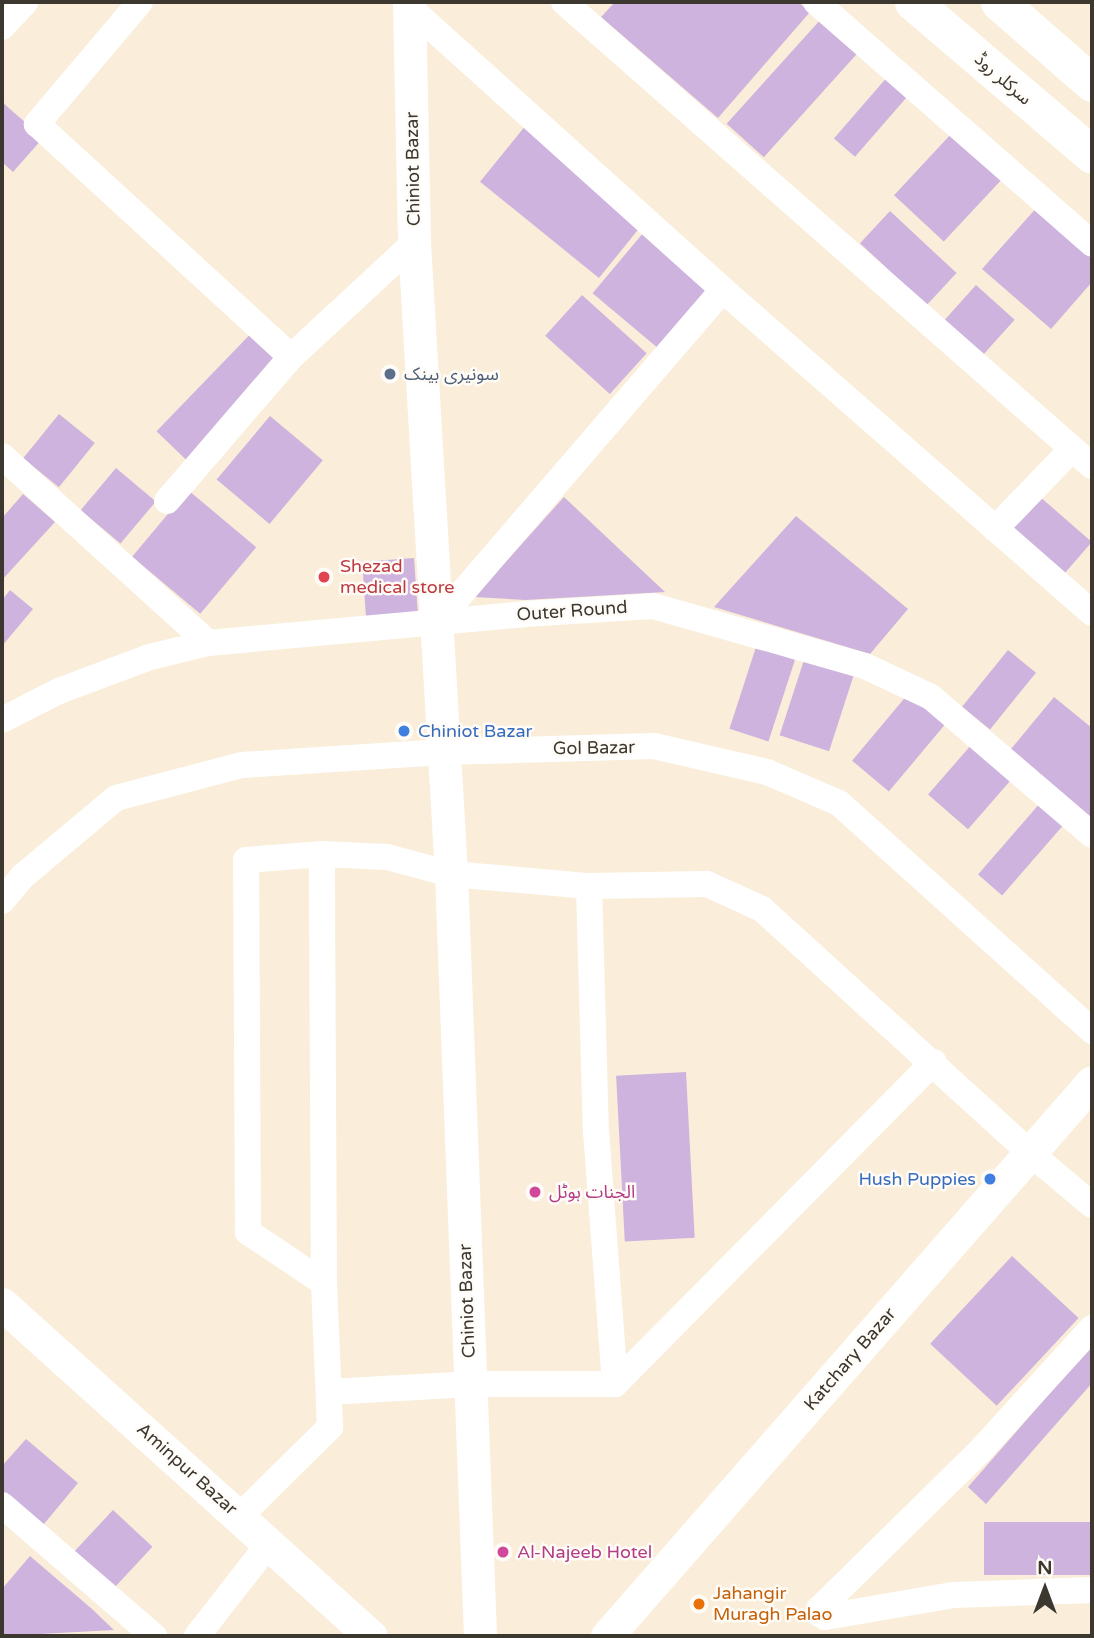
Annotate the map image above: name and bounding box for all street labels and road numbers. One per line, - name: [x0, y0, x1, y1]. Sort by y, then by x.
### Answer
- street label: سرکلر روڈ: [970, 48, 1036, 110]
- street label: Chiniot Bazar: [401, 112, 425, 226]
- street label: Outer Round: [516, 596, 628, 626]
- street label: Gol Bazar: [553, 736, 635, 760]
- street label: Chiniot Bazar: [454, 1243, 480, 1359]
- street label: Katchary Bazar: [799, 1303, 901, 1415]
- street label: Aminpur Bazar: [132, 1418, 242, 1520]

